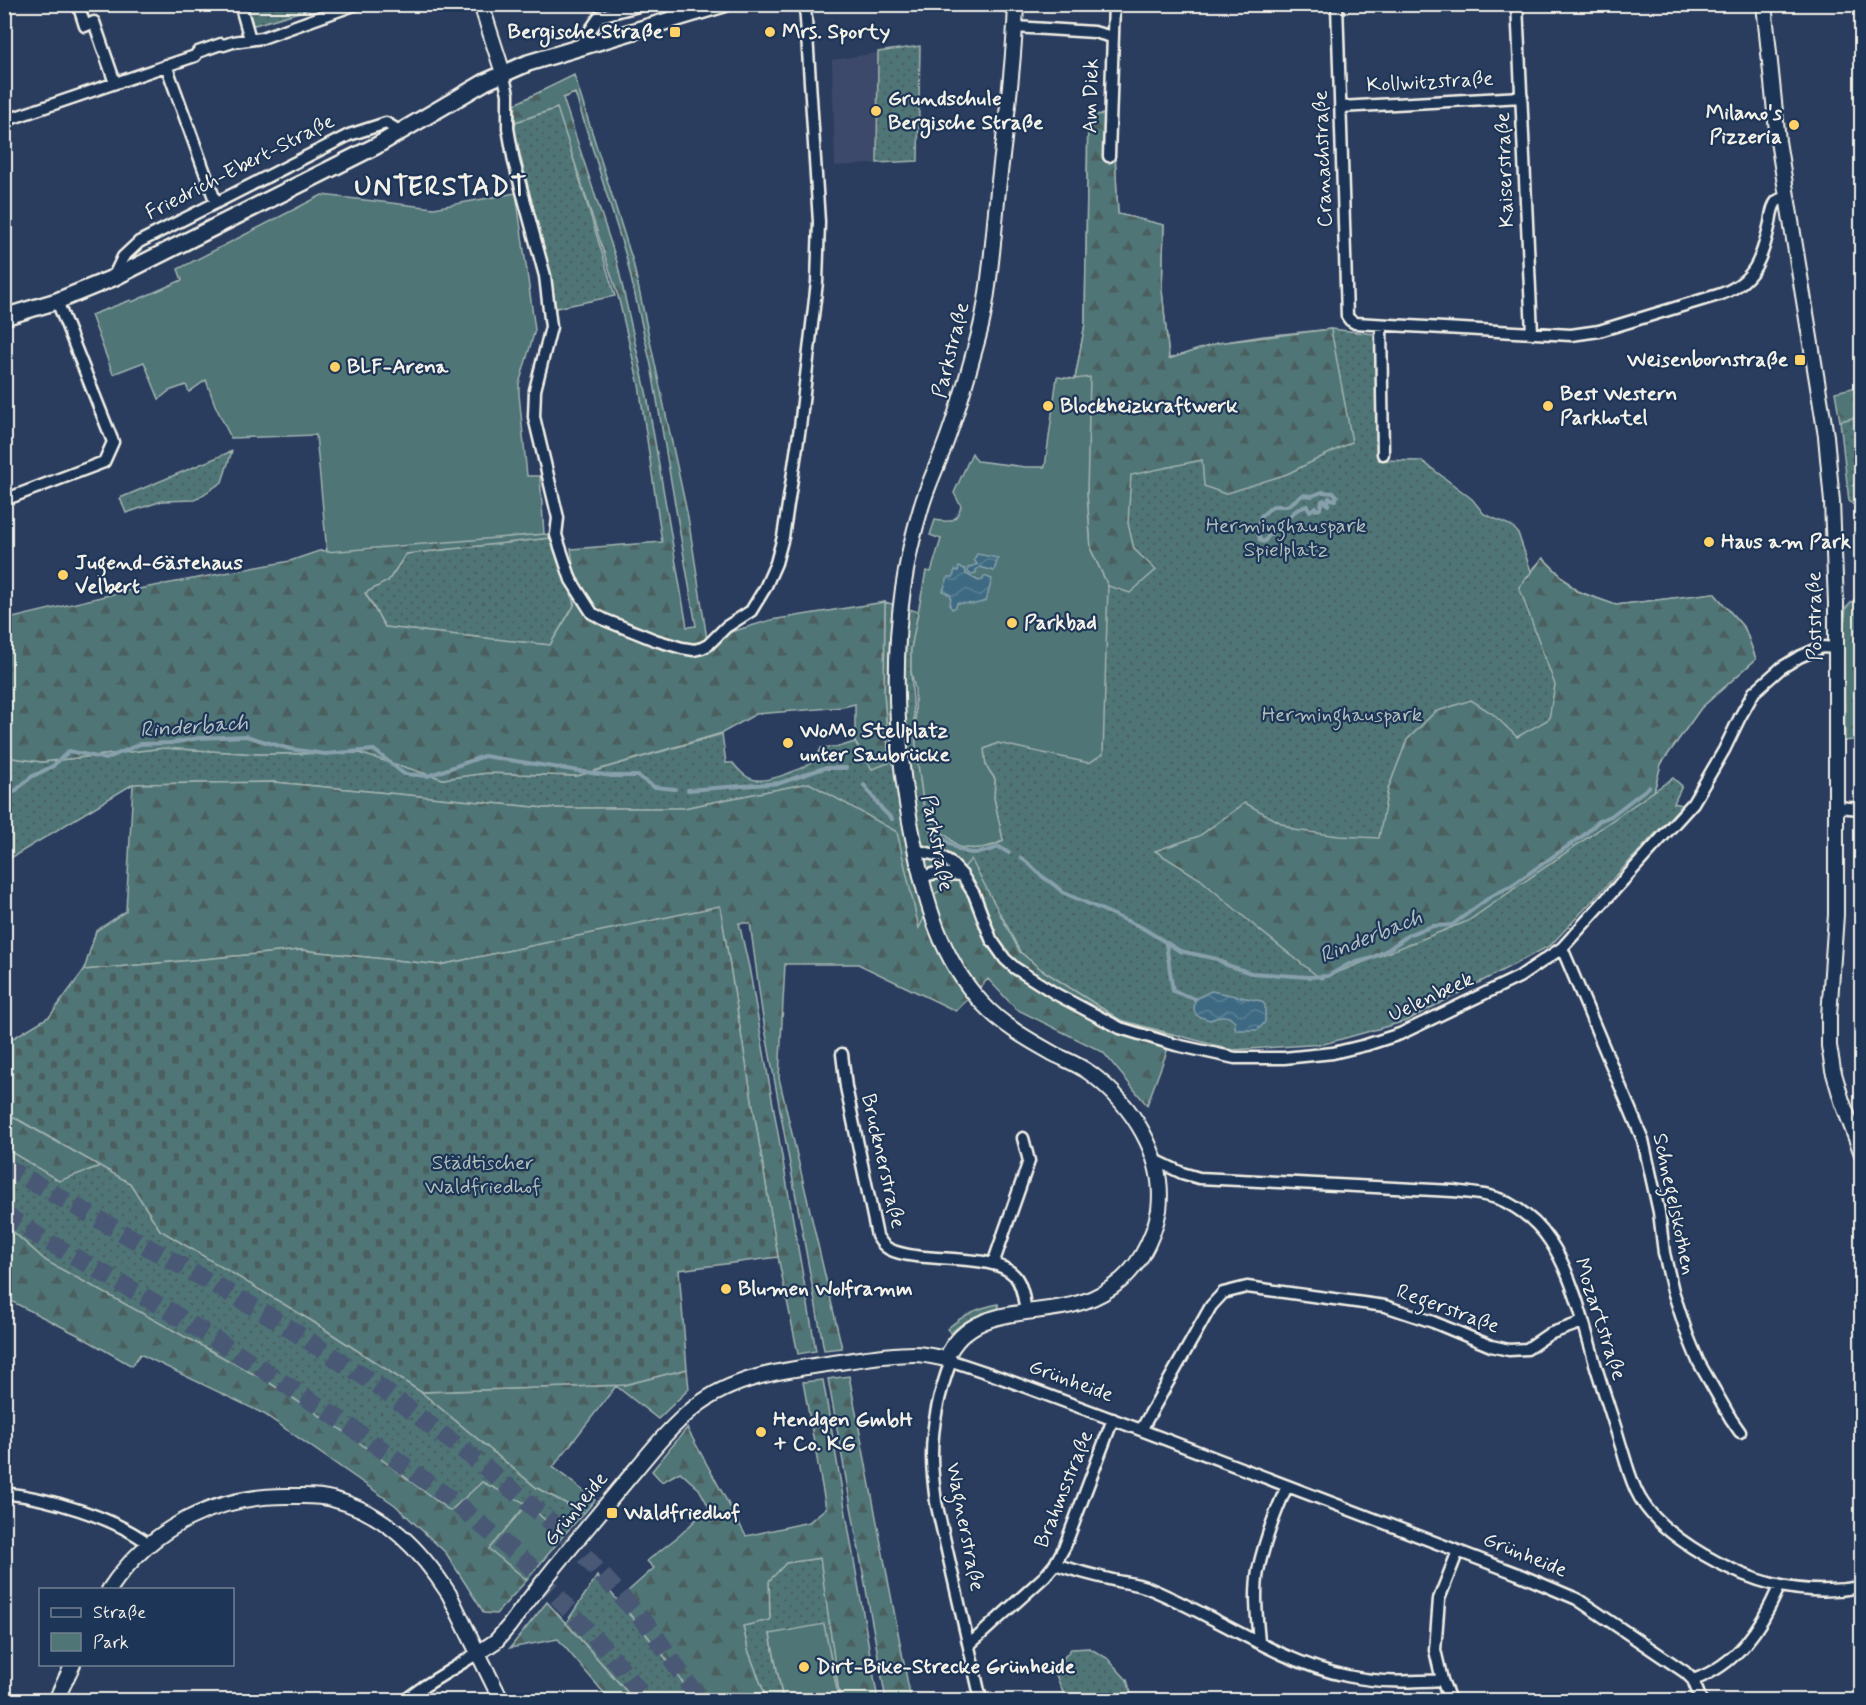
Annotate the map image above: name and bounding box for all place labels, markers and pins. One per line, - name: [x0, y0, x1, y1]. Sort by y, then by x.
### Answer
- place label: Bergische Straße: [508, 18, 664, 48]
- place label: Mrs. Sporty: [782, 18, 890, 46]
- marker: Bergische Straße: [668, 25, 682, 39]
- marker: Mrs. Sporty: [763, 25, 777, 39]
- place label: Grundschule Bergische Straße: [888, 85, 1044, 139]
- place label: Milano's Pizzeria: [1706, 99, 1783, 151]
- marker: Grundschule Bergische Straße: [869, 104, 883, 118]
- marker: Milano's Pizzeria: [1787, 118, 1801, 132]
- place label: Weisenbornstraße: [1626, 346, 1789, 374]
- place label: BLF-Arena: [347, 353, 449, 381]
- marker: Weisenbornstraße: [1793, 353, 1807, 367]
- marker: BLF-Arena: [328, 360, 342, 374]
- place label: Best Western Parkhotel: [1560, 380, 1677, 432]
- place label: Blockheizkraftwerk: [1060, 392, 1238, 420]
- marker: Blockheizkraftwerk: [1041, 399, 1055, 413]
- marker: Best Western Parkhotel: [1541, 399, 1555, 413]
- place label: Haus am Park: [1721, 528, 1852, 556]
- marker: Haus am Park: [1702, 535, 1716, 549]
- place label: Jugend-Gästehaus Velbert: [75, 549, 244, 601]
- marker: Jugend-Gästehaus Velbert: [56, 568, 70, 582]
- place label: Parkbad: [1024, 609, 1097, 637]
- marker: Parkbad: [1005, 616, 1019, 630]
- place label: WoMo Stellplatz unter Saubrücke: [799, 717, 950, 769]
- marker: WoMo Stellplatz unter Saubrücke: [781, 736, 795, 750]
- place label: Blumen Wolframm: [738, 1275, 913, 1303]
- marker: Blumen Wolframm: [719, 1282, 733, 1296]
- place label: Hendgen GmbH + Co. KG: [773, 1406, 913, 1458]
- marker: Hendgen GmbH + Co. KG: [754, 1425, 768, 1439]
- place label: Waldfriedhof: [623, 1499, 740, 1527]
- marker: Waldfriedhof: [605, 1506, 619, 1520]
- place label: Dirt-Bike-Strecke Grünheide: [816, 1653, 1076, 1681]
- marker: Dirt-Bike-Strecke Grünheide: [797, 1660, 811, 1674]

